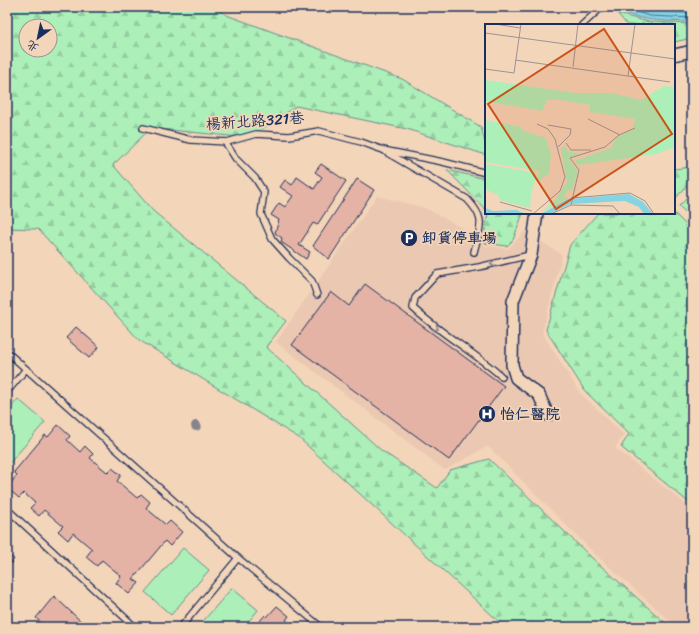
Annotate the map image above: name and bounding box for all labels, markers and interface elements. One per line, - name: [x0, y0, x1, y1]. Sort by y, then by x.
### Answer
- north arrow: [18, 18, 58, 58]
- inset map: [485, 24, 675, 214]
- text: 北: [23, 35, 43, 57]
- street label: 楊新北路321巷: [205, 105, 305, 137]
- place label: 卸貨停車場: [422, 225, 497, 251]
- parking icon: 卸貨停車場: [399, 228, 419, 248]
- one-way arrow: [489, 259, 496, 267]
- one-way arrow: [432, 323, 439, 331]
- place label: 怡仁醫院: [500, 401, 560, 427]
- hospital icon: 怡仁醫院: [477, 404, 497, 424]

